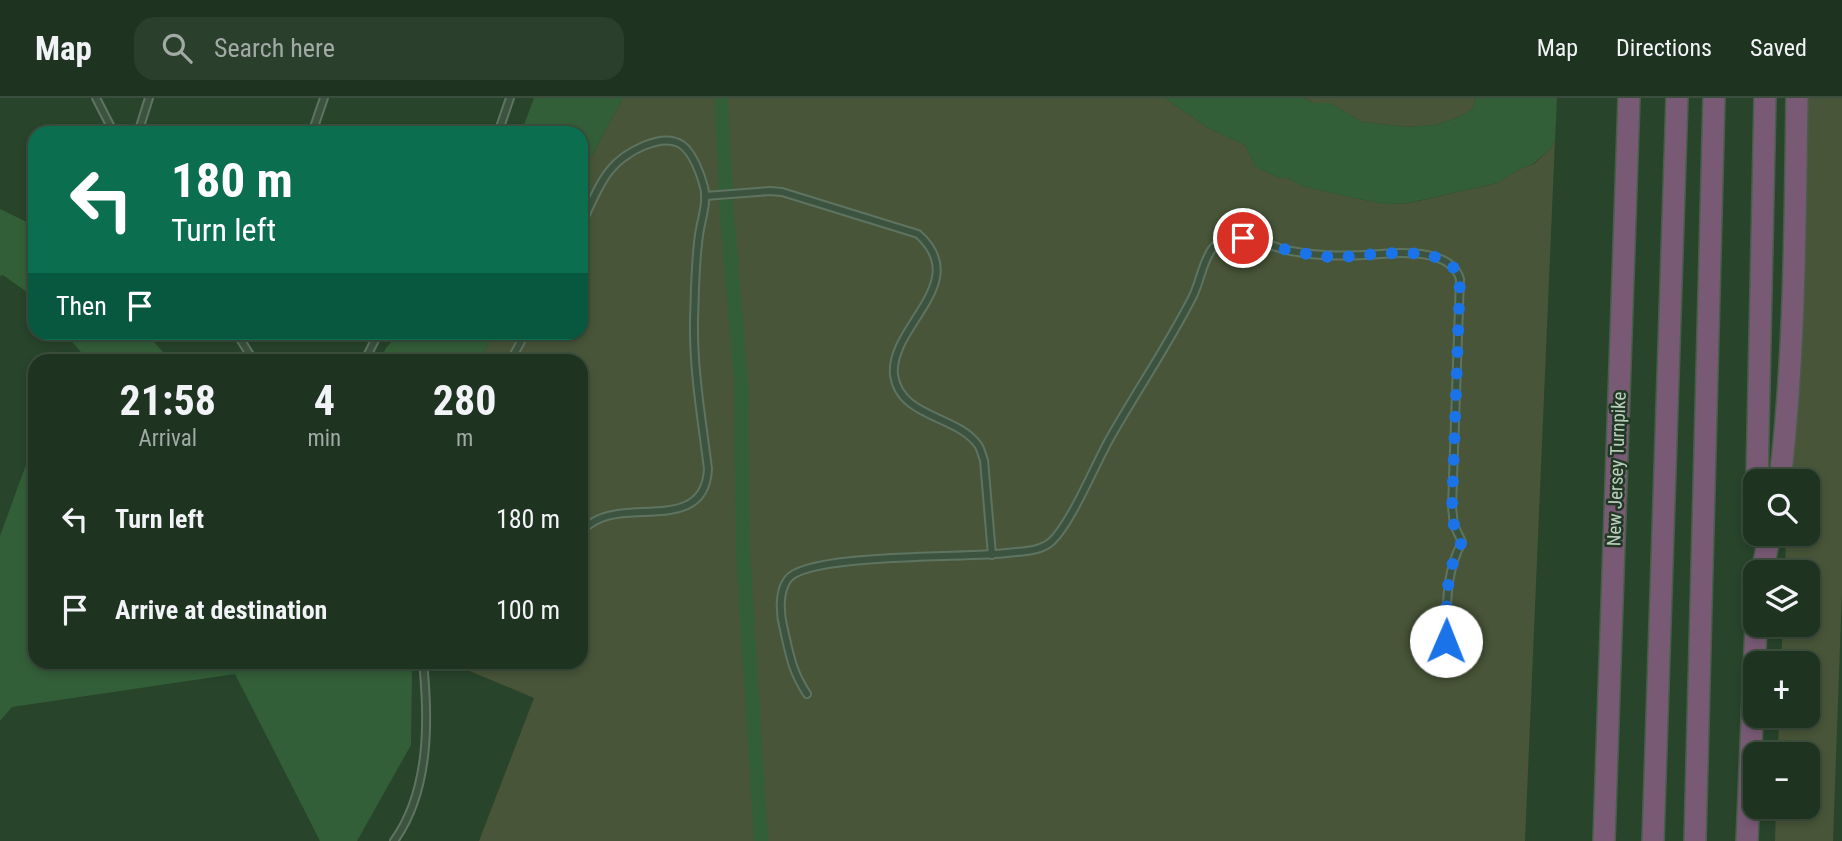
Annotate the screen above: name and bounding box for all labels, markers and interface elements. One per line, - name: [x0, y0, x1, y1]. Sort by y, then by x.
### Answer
- search box: [134, 17, 624, 80]
- text: Map: [35, 29, 92, 68]
- icon: search: [158, 29, 196, 67]
- text: Search here: [214, 33, 335, 63]
- text: Map: [1537, 34, 1578, 62]
- text: Directions: [1616, 34, 1712, 62]
- text: Saved: [1750, 34, 1807, 62]
- text: 180 m: [171, 152, 293, 209]
- icon: left: [56, 154, 147, 245]
- pin: [1213, 208, 1273, 268]
- text: Turn left: [171, 211, 276, 249]
- icon: arrive: [1224, 219, 1262, 257]
- icon: arrive: [121, 287, 159, 325]
- text: Then: [56, 291, 107, 321]
- text: 21:58: [120, 376, 216, 425]
- text: 4: [314, 376, 335, 425]
- text: 280: [433, 376, 496, 425]
- street label: New Jersey Turnpike: [1602, 391, 1631, 547]
- text: Arrival: [138, 425, 197, 452]
- text: min: [307, 425, 341, 452]
- text: m: [456, 425, 473, 452]
- map controls: [1743, 469, 1820, 819]
- button: search: [1743, 469, 1820, 546]
- icon: left: [56, 500, 94, 538]
- text: Turn left: [115, 504, 204, 534]
- text: 180 m: [496, 504, 560, 534]
- button: layers: [1743, 560, 1820, 637]
- icon: arrive: [56, 591, 94, 629]
- text: Arrive at destination: [115, 595, 327, 625]
- text: 100 m: [496, 595, 560, 625]
- position arrow: [1409, 604, 1483, 678]
- button: +: [1743, 651, 1820, 728]
- button: −: [1743, 742, 1820, 819]

